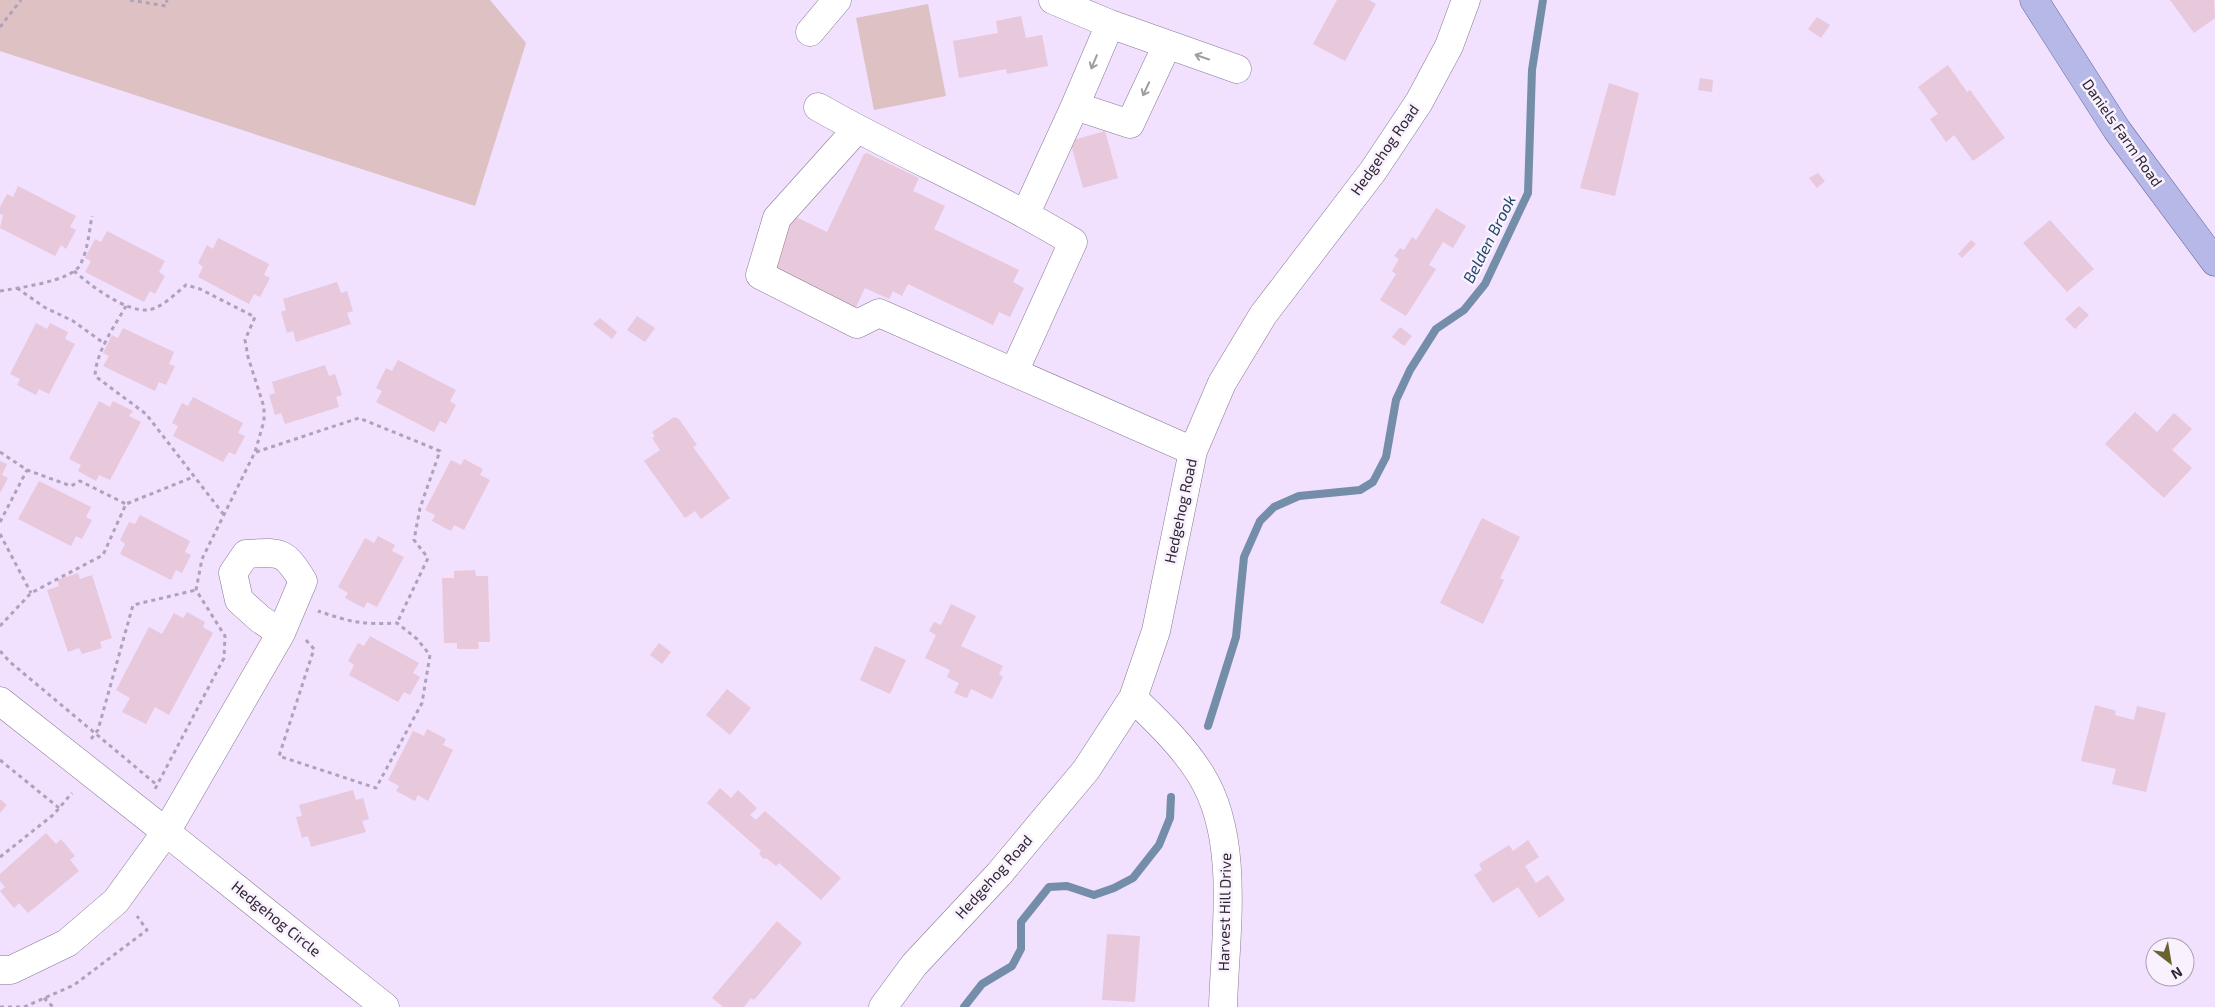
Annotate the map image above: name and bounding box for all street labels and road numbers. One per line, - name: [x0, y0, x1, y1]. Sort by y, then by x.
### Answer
- street label: Daniels Farm Road: [2079, 75, 2167, 190]
- street label: Hedgehog Road: [1346, 101, 1422, 198]
- street label: Hedgehog Road: [1160, 457, 1200, 565]
- street label: Hedgehog Road: [951, 831, 1036, 922]
- street label: Harvest Hill Drive: [1214, 853, 1234, 971]
- street label: Hedgehog Circle: [228, 877, 325, 960]

